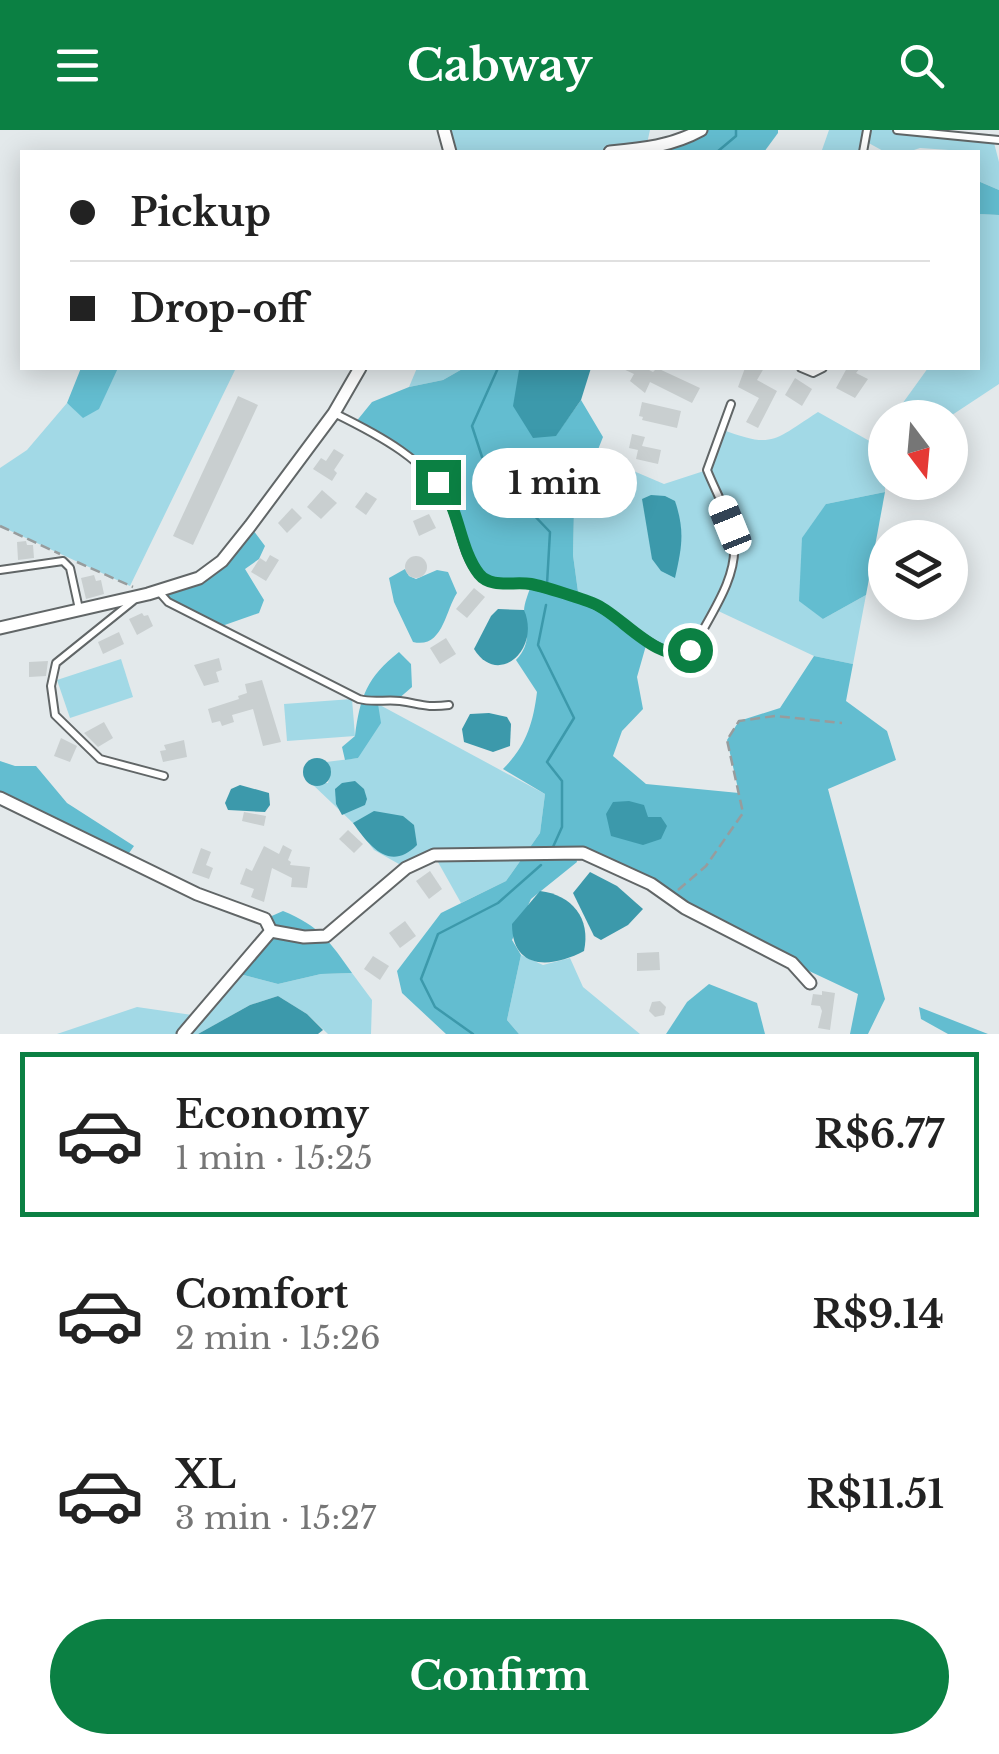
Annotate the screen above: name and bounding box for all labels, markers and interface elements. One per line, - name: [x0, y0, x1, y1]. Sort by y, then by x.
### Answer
- text: Cabway: [407, 37, 592, 93]
- icon: menu: [50, 38, 105, 93]
- icon: search: [894, 38, 949, 93]
- text: Pickup: [130, 189, 271, 236]
- text: Drop-off: [130, 285, 307, 332]
- north arrow: [868, 400, 968, 500]
- map controls: [868, 400, 968, 620]
- callout: 1 min: [473, 447, 638, 517]
- route end: [416, 460, 461, 505]
- text: 1 min: [508, 463, 601, 503]
- car: [705, 492, 755, 558]
- button: layers: [868, 520, 968, 620]
- route start: [668, 628, 713, 673]
- icon: car: [55, 1090, 145, 1180]
- text: Economy: [175, 1091, 369, 1138]
- text: R$6.77: [814, 1111, 944, 1158]
- text: 1 min · 15:25: [175, 1138, 373, 1178]
- icon: car: [55, 1270, 145, 1360]
- text: Comfort: [175, 1271, 348, 1318]
- text: R$9.14: [812, 1291, 944, 1338]
- text: 2 min · 15:26: [175, 1318, 381, 1358]
- icon: car: [55, 1450, 145, 1540]
- text: XL: [175, 1451, 236, 1498]
- text: R$11.51: [806, 1471, 944, 1518]
- text: 3 min · 15:27: [175, 1498, 376, 1538]
- button: Confirm: [50, 1619, 949, 1734]

